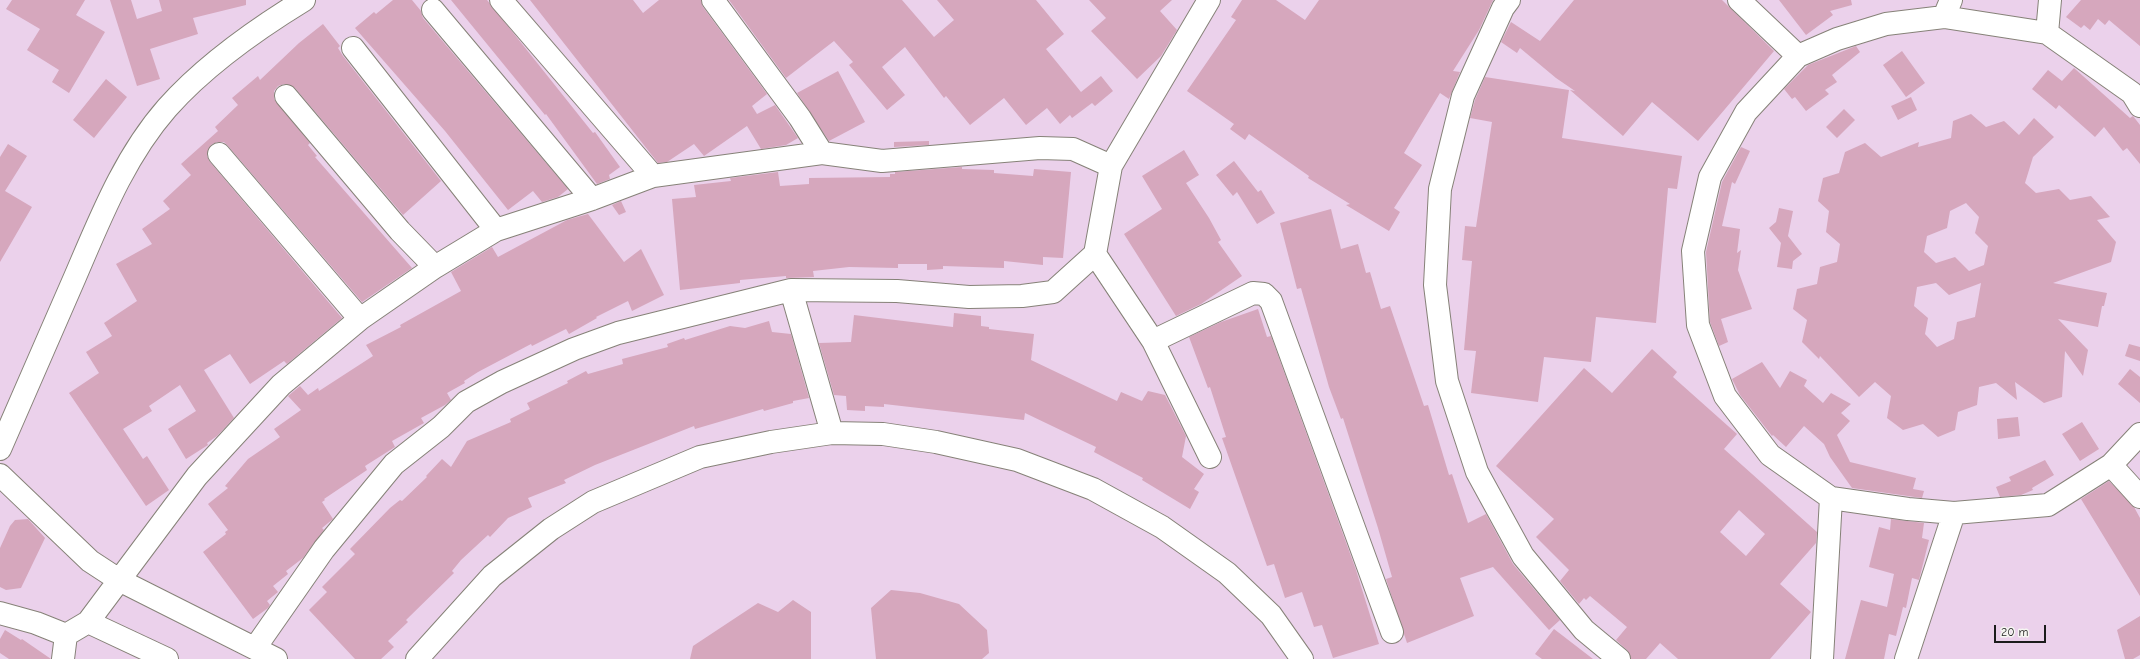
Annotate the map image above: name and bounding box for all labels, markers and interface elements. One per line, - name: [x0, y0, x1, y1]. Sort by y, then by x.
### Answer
- scale bar: [1996, 617, 2048, 643]
- text: 20 m: [2001, 625, 2029, 639]

